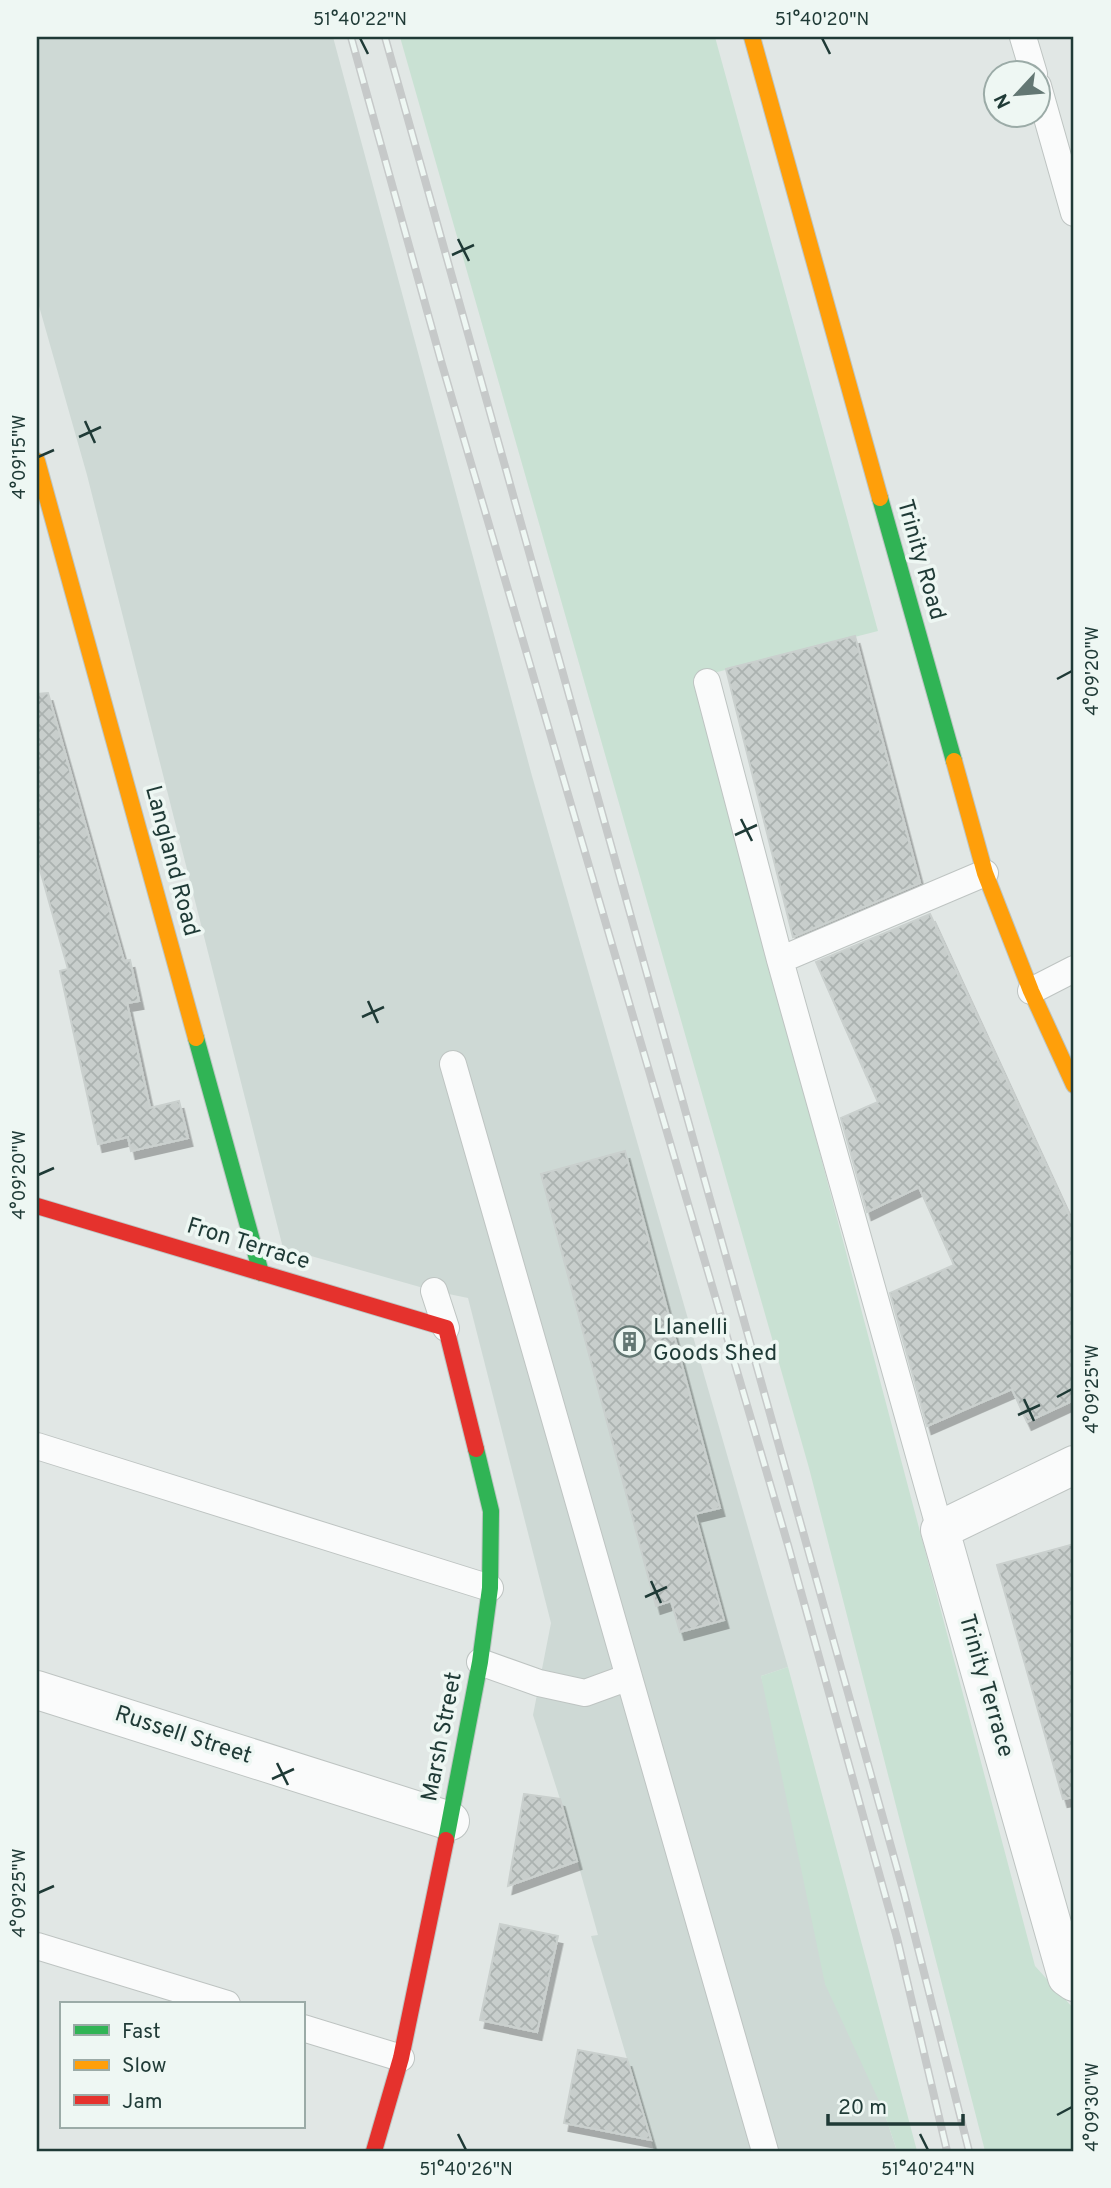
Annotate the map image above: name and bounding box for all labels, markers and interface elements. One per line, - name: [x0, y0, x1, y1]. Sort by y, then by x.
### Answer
- text: 51°40'22"N: [313, 9, 407, 32]
- text: 51°40'20"N: [775, 9, 869, 32]
- north arrow: [982, 60, 1052, 130]
- text: N: [990, 89, 1017, 112]
- text: 4°09'15"W: [9, 415, 32, 499]
- street label: Trinity Road: [889, 496, 951, 624]
- text: 4°09'20"W: [1082, 626, 1105, 716]
- street label: Langland Road: [137, 782, 205, 940]
- text: 4°09'20"W: [9, 1130, 32, 1220]
- street label: Fron Terrace: [183, 1212, 313, 1278]
- place label: Llanelli Goods Shed: [653, 1314, 777, 1369]
- building icon: Llanelli Goods Shed: [613, 1324, 647, 1358]
- text: 4°09'25"W: [1082, 1344, 1105, 1434]
- street label: Trinity Terrace: [951, 1611, 1019, 1761]
- street label: Marsh Street: [416, 1670, 470, 1804]
- street label: Russell Street: [111, 1700, 255, 1772]
- text: 4°09'25"W: [9, 1848, 32, 1938]
- legend: [60, 2002, 304, 2128]
- text: Fast: [122, 2019, 161, 2046]
- text: Slow: [122, 2053, 167, 2080]
- text: 4°09'30"W: [1082, 2062, 1105, 2152]
- scale bar: [828, 2083, 962, 2127]
- text: Jam: [122, 2089, 163, 2116]
- text: 20 m: [838, 2095, 887, 2122]
- text: 51°40'26"N: [419, 2159, 513, 2182]
- text: 51°40'24"N: [881, 2159, 975, 2182]

